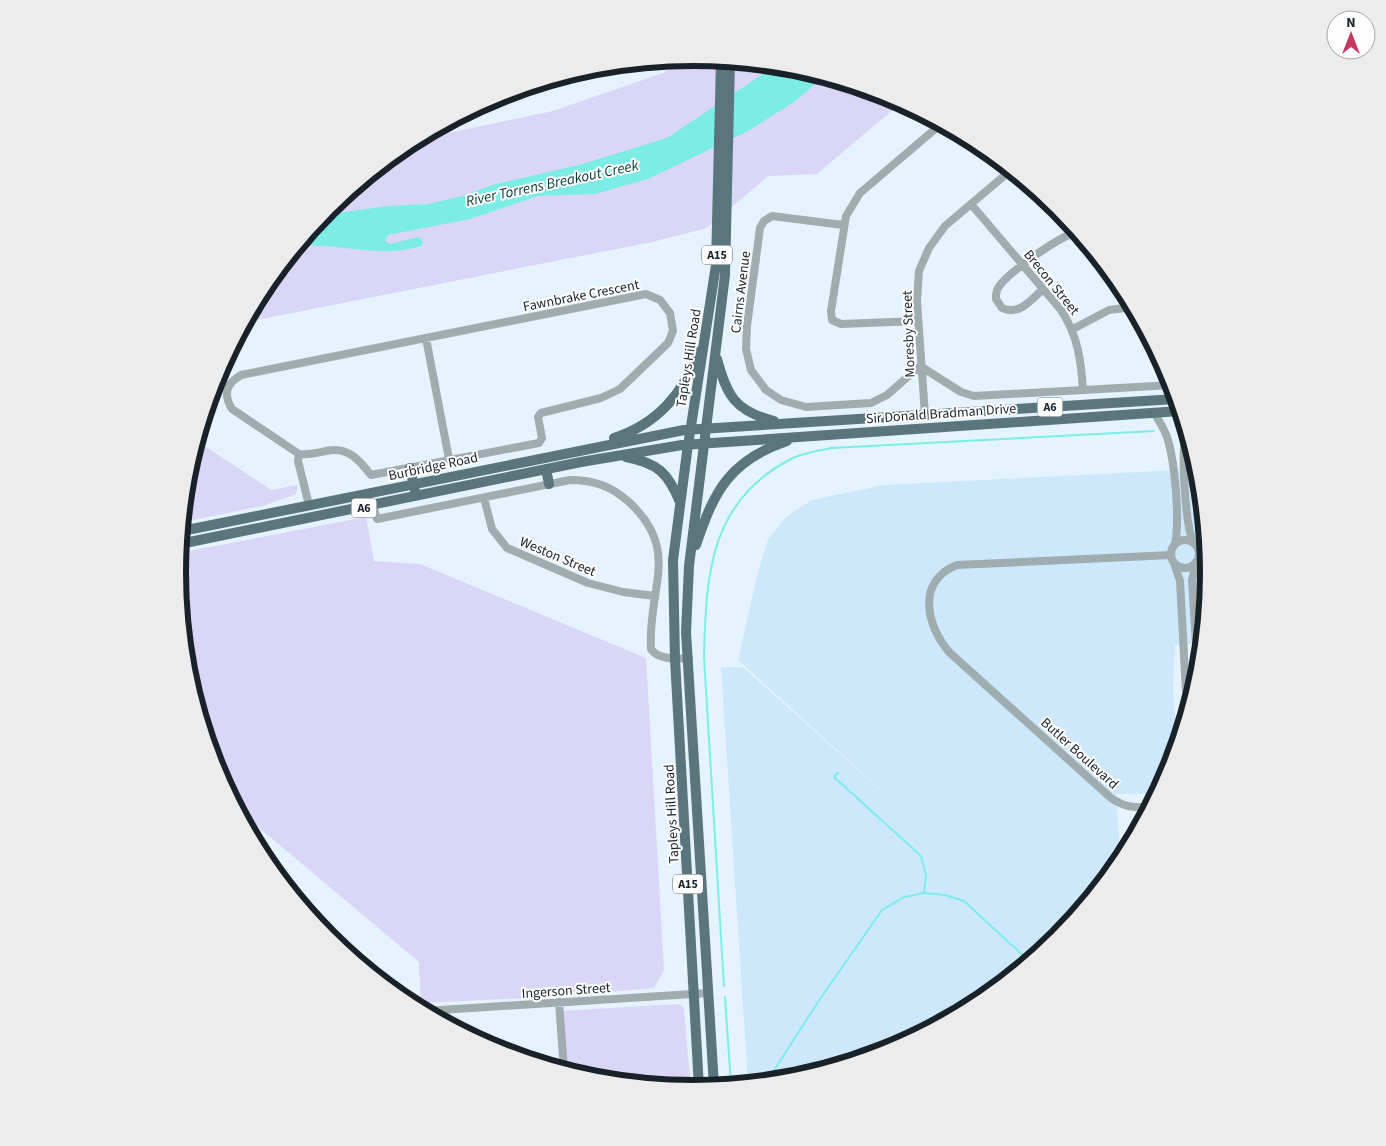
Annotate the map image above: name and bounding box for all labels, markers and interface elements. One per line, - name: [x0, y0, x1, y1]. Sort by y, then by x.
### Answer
- north arrow: [1326, 10, 1376, 60]
- text: N: [1346, 13, 1356, 33]
- water label: River Torrens Breakout Creek: [464, 155, 641, 212]
- road number: A15: [702, 246, 732, 264]
- street label: Brecon Street: [1019, 246, 1084, 320]
- street label: Cairns Avenue: [726, 250, 756, 334]
- street label: Fawnbrake Crescent: [521, 275, 641, 317]
- street label: Moresby Street: [897, 290, 921, 378]
- street label: Tapleys Hill Road: [671, 307, 707, 409]
- road number: A6: [1038, 398, 1062, 417]
- street label: Sir Donald Bradman Drive: [865, 399, 1017, 429]
- street label: Burbridge Road: [387, 448, 480, 486]
- road number: A6: [352, 498, 376, 518]
- street label: Weston Street: [516, 532, 599, 582]
- street label: Butler Boulevard: [1036, 713, 1123, 794]
- street label: Tapleys Hill Road: [659, 764, 685, 864]
- road number: A15: [673, 874, 703, 894]
- street label: Ingerson Street: [521, 978, 611, 1004]

